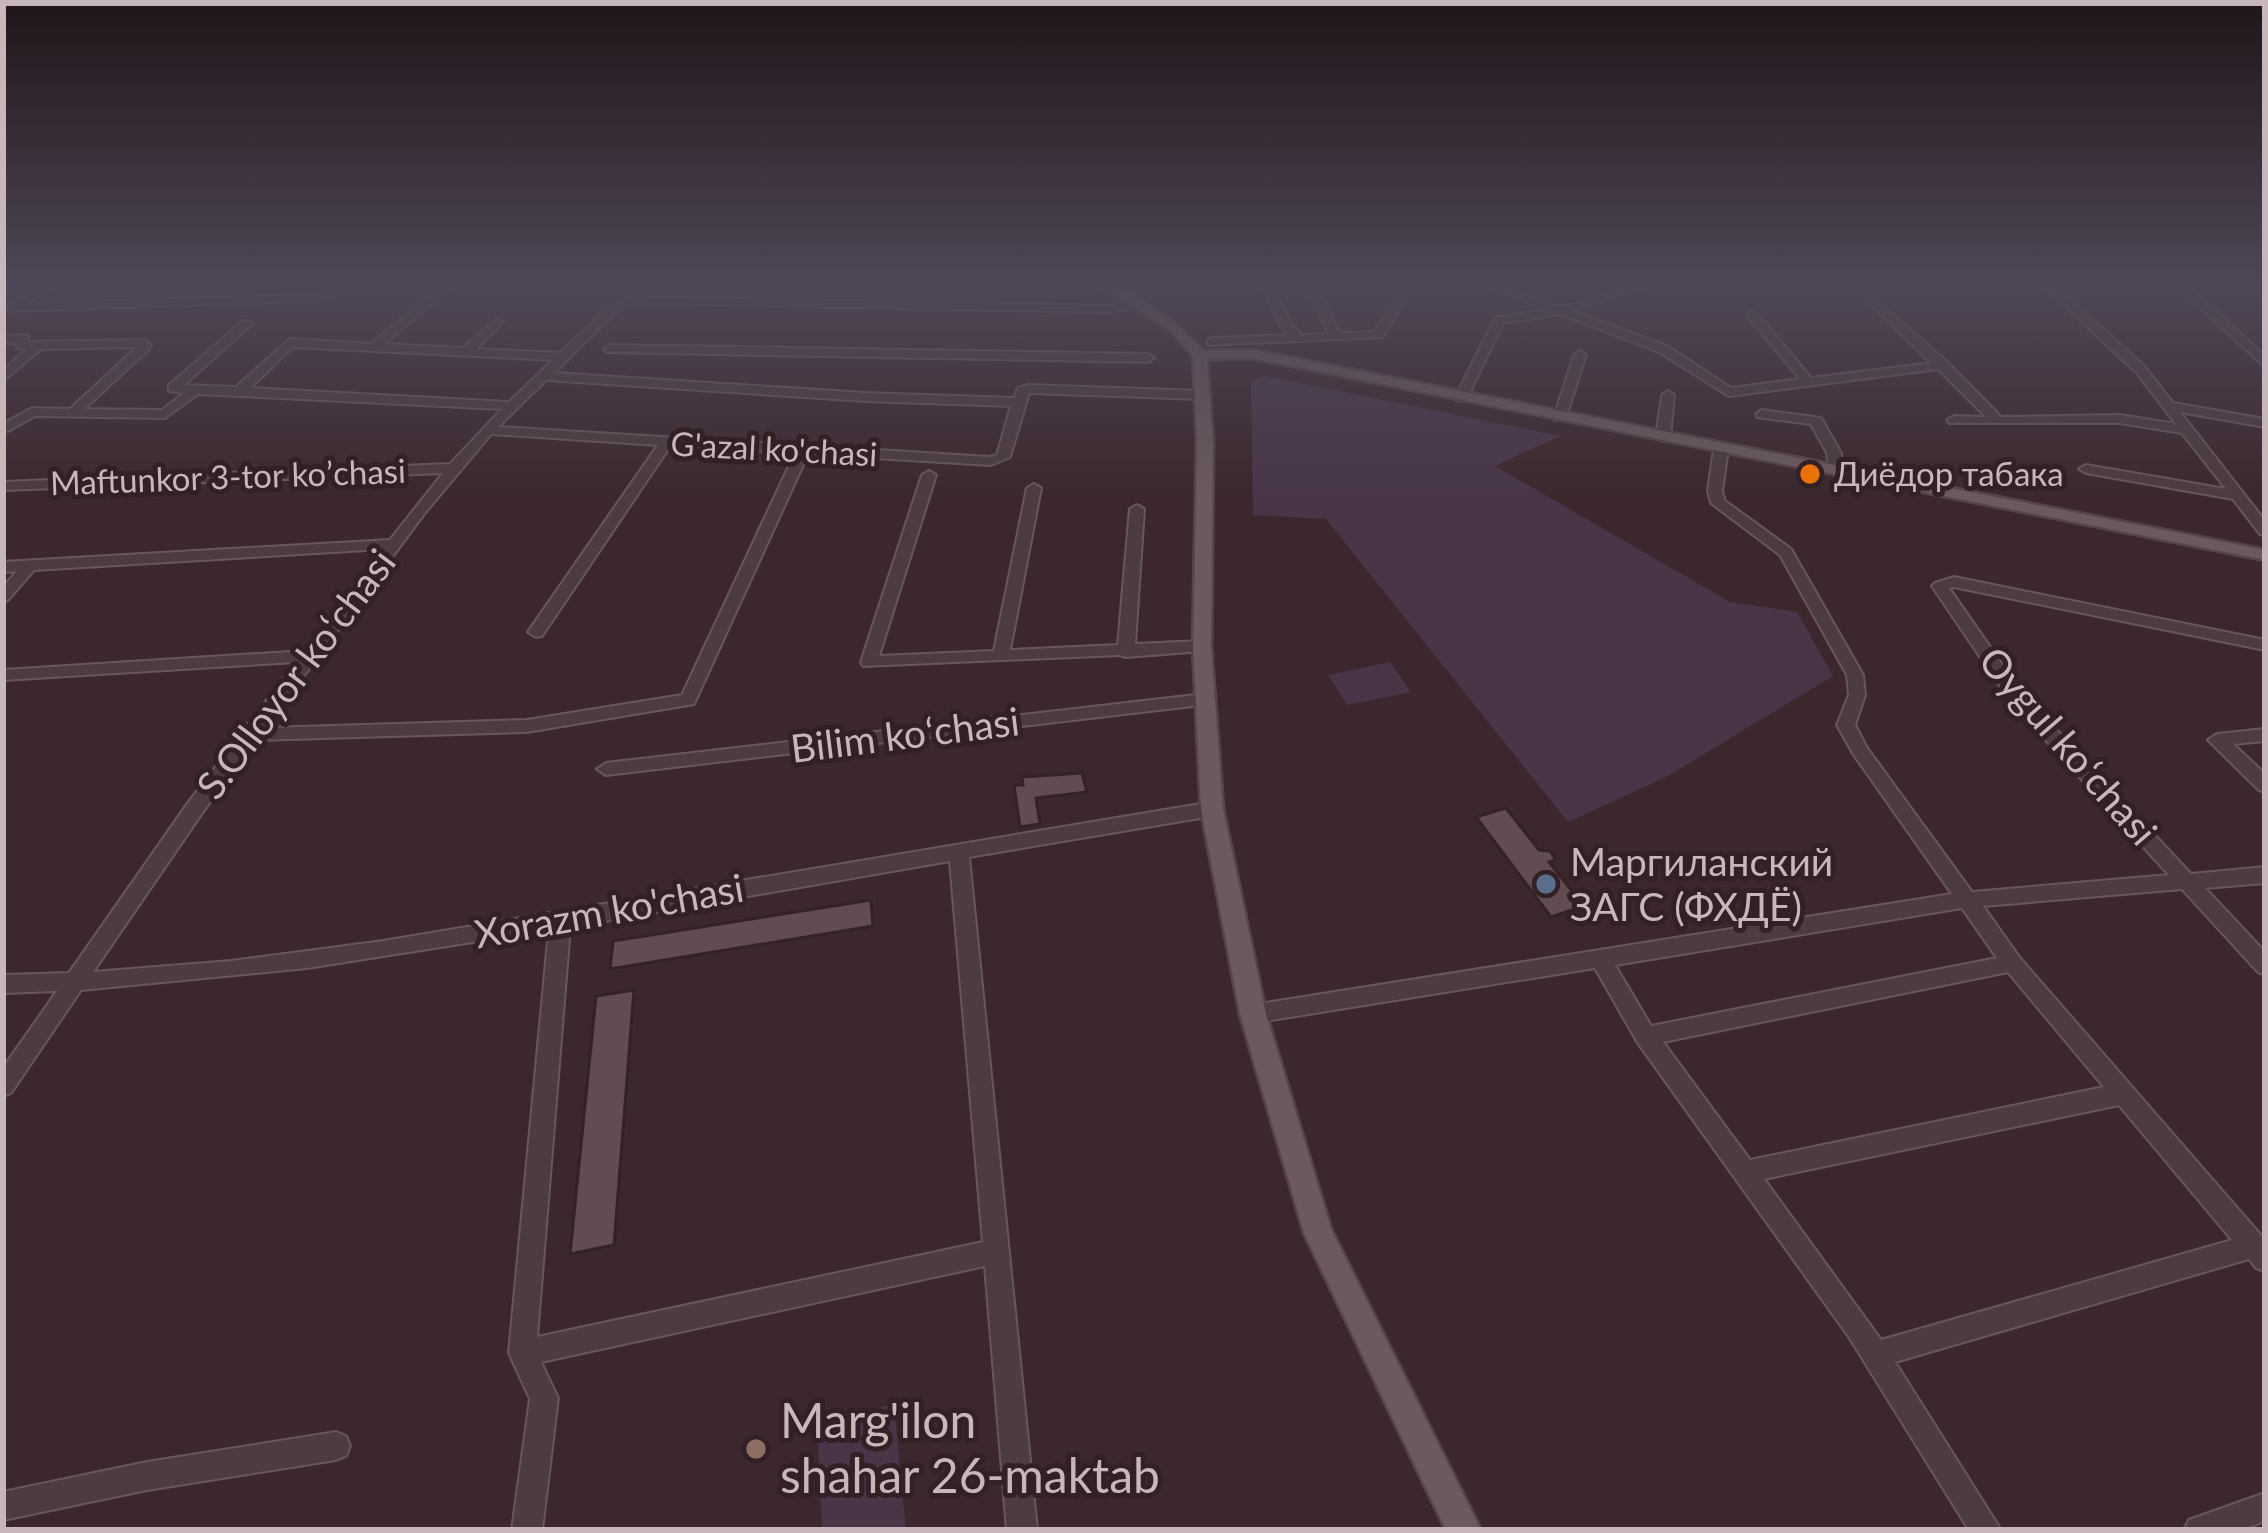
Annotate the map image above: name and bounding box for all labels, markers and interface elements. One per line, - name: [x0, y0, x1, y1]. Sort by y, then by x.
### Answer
- street label: G'azal ko'chasi: [670, 423, 878, 473]
- street label: Maftunkor 3-tor koʼchasi: [49, 450, 407, 502]
- place label: Диёдор табака: [1834, 453, 2064, 493]
- marker: Диёдор табака: [1797, 461, 1823, 487]
- street label: S.Olloyor koʻchasi: [186, 540, 404, 807]
- street label: Oygul koʻchasi: [1970, 637, 2167, 854]
- street label: Bilim koʻchasi: [788, 697, 1022, 771]
- place label: Маргиланский ЗАГС (ФХДЁ): [1570, 838, 1833, 929]
- street label: Xorazm ko'chasi: [471, 864, 747, 956]
- marker: Маргиланский ЗАГС (ФХДЁ): [1533, 871, 1559, 897]
- place label: Marg'ilon shahar 26-maktab: [780, 1391, 1160, 1503]
- marker: Marg'ilon shahar 26-maktab: [743, 1436, 769, 1462]

